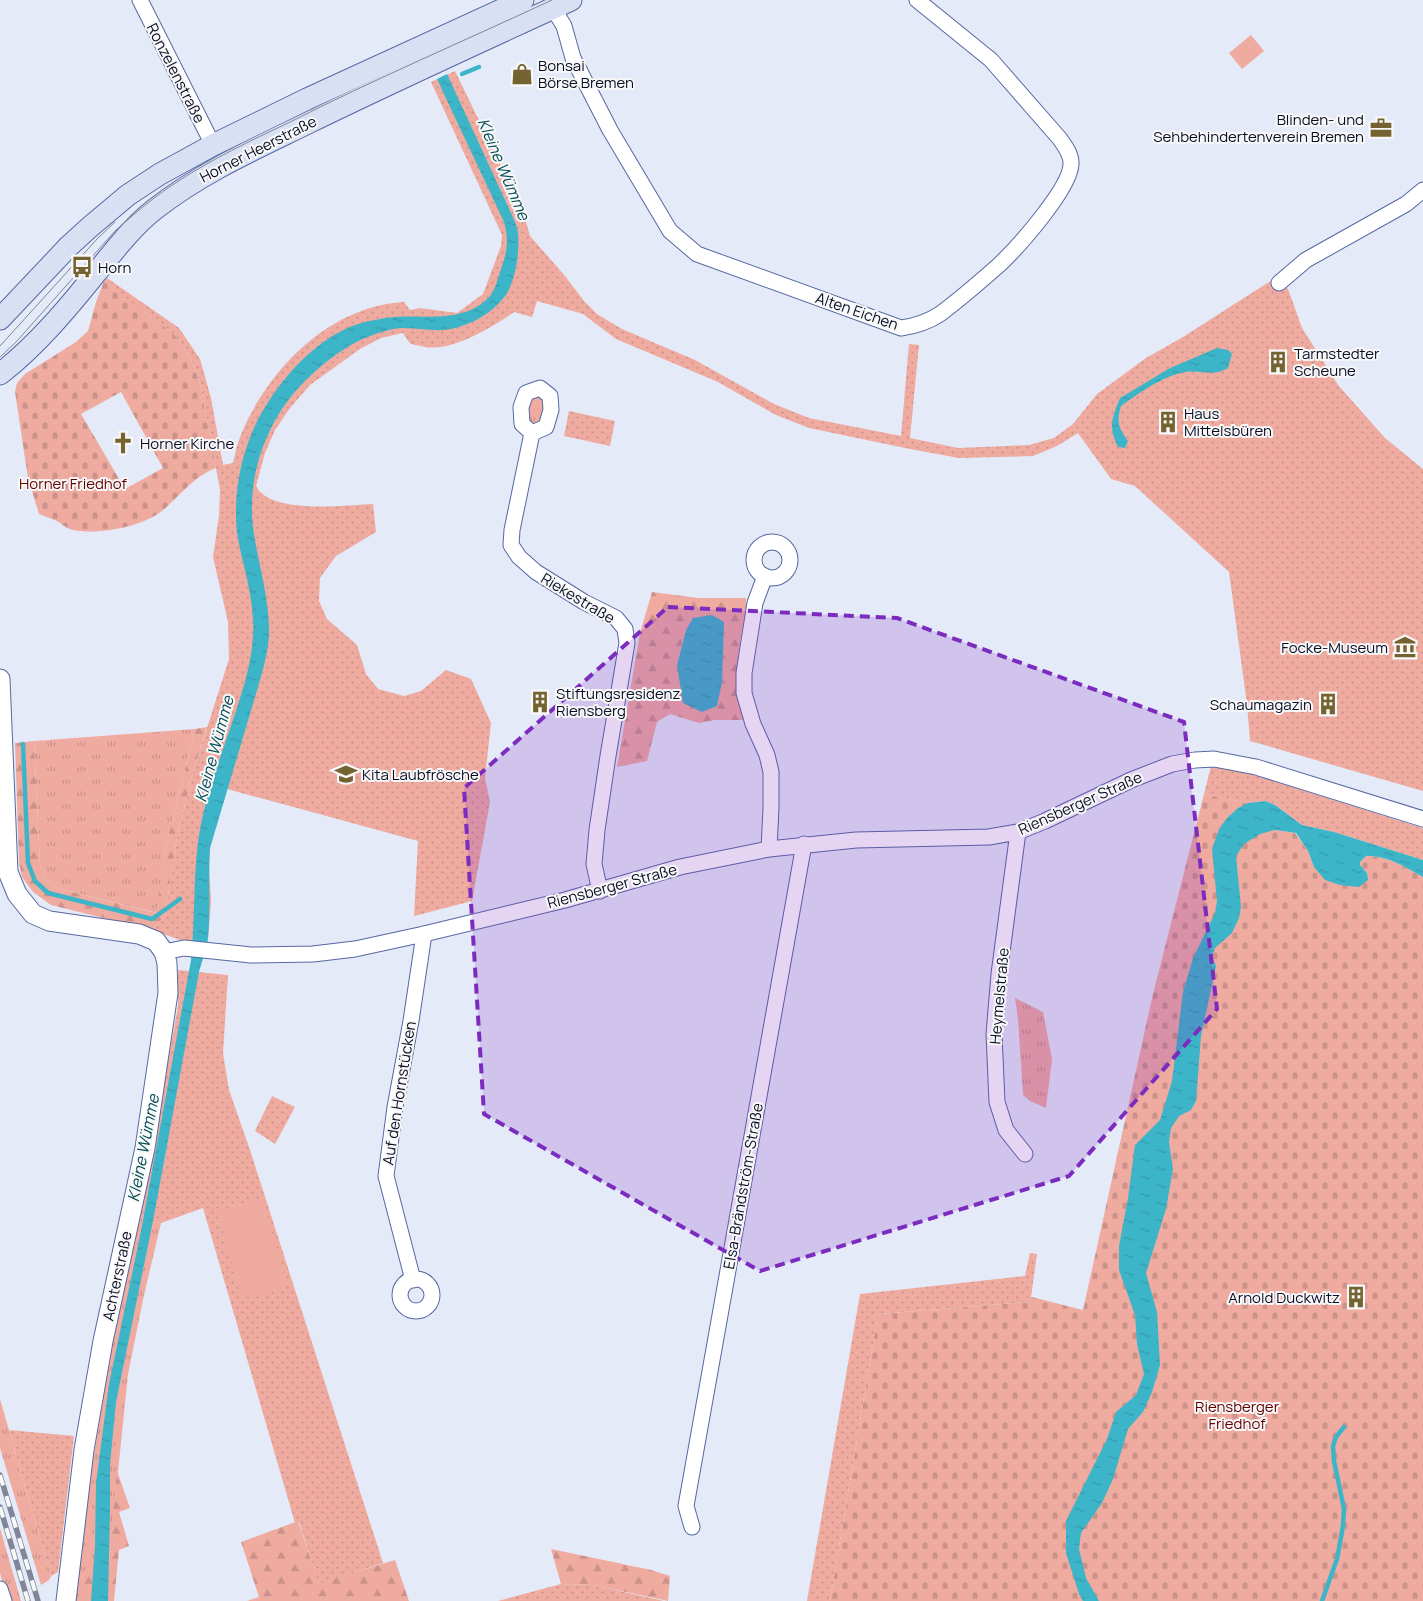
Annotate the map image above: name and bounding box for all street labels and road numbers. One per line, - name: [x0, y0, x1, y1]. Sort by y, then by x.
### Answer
- street label: Ronzelenstraße: [142, 20, 210, 127]
- street label: Horner Heerstraße: [196, 110, 320, 188]
- street label: Alten Eichen: [813, 287, 901, 335]
- street label: Riekestraße: [537, 568, 619, 628]
- street label: Riensberger Straße: [1015, 766, 1145, 840]
- street label: Riensberger Straße: [545, 859, 679, 913]
- street label: Heymelstraße: [984, 947, 1014, 1045]
- street label: Auf den Hornstücken: [377, 1019, 421, 1166]
- street label: Elsa-Brändström-Straße: [718, 1101, 768, 1271]
- street label: Achterstraße: [97, 1229, 137, 1323]

